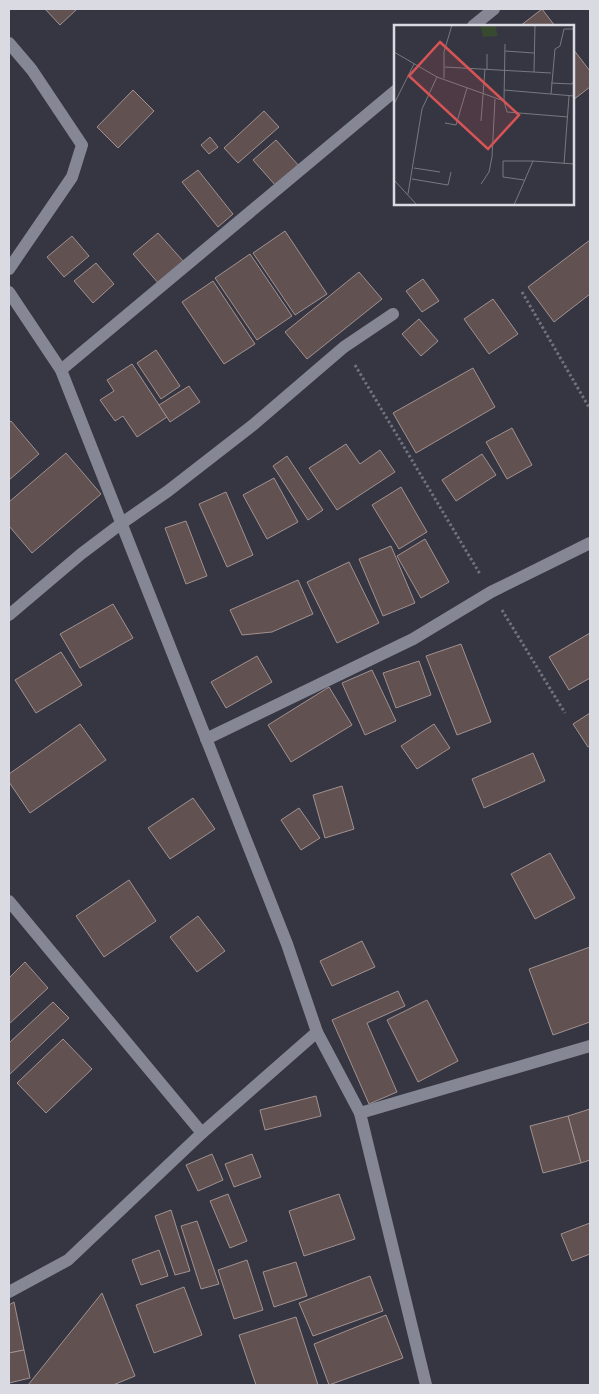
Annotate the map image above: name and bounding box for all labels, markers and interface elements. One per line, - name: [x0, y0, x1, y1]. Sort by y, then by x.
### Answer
- inset map: [394, 25, 574, 205]

